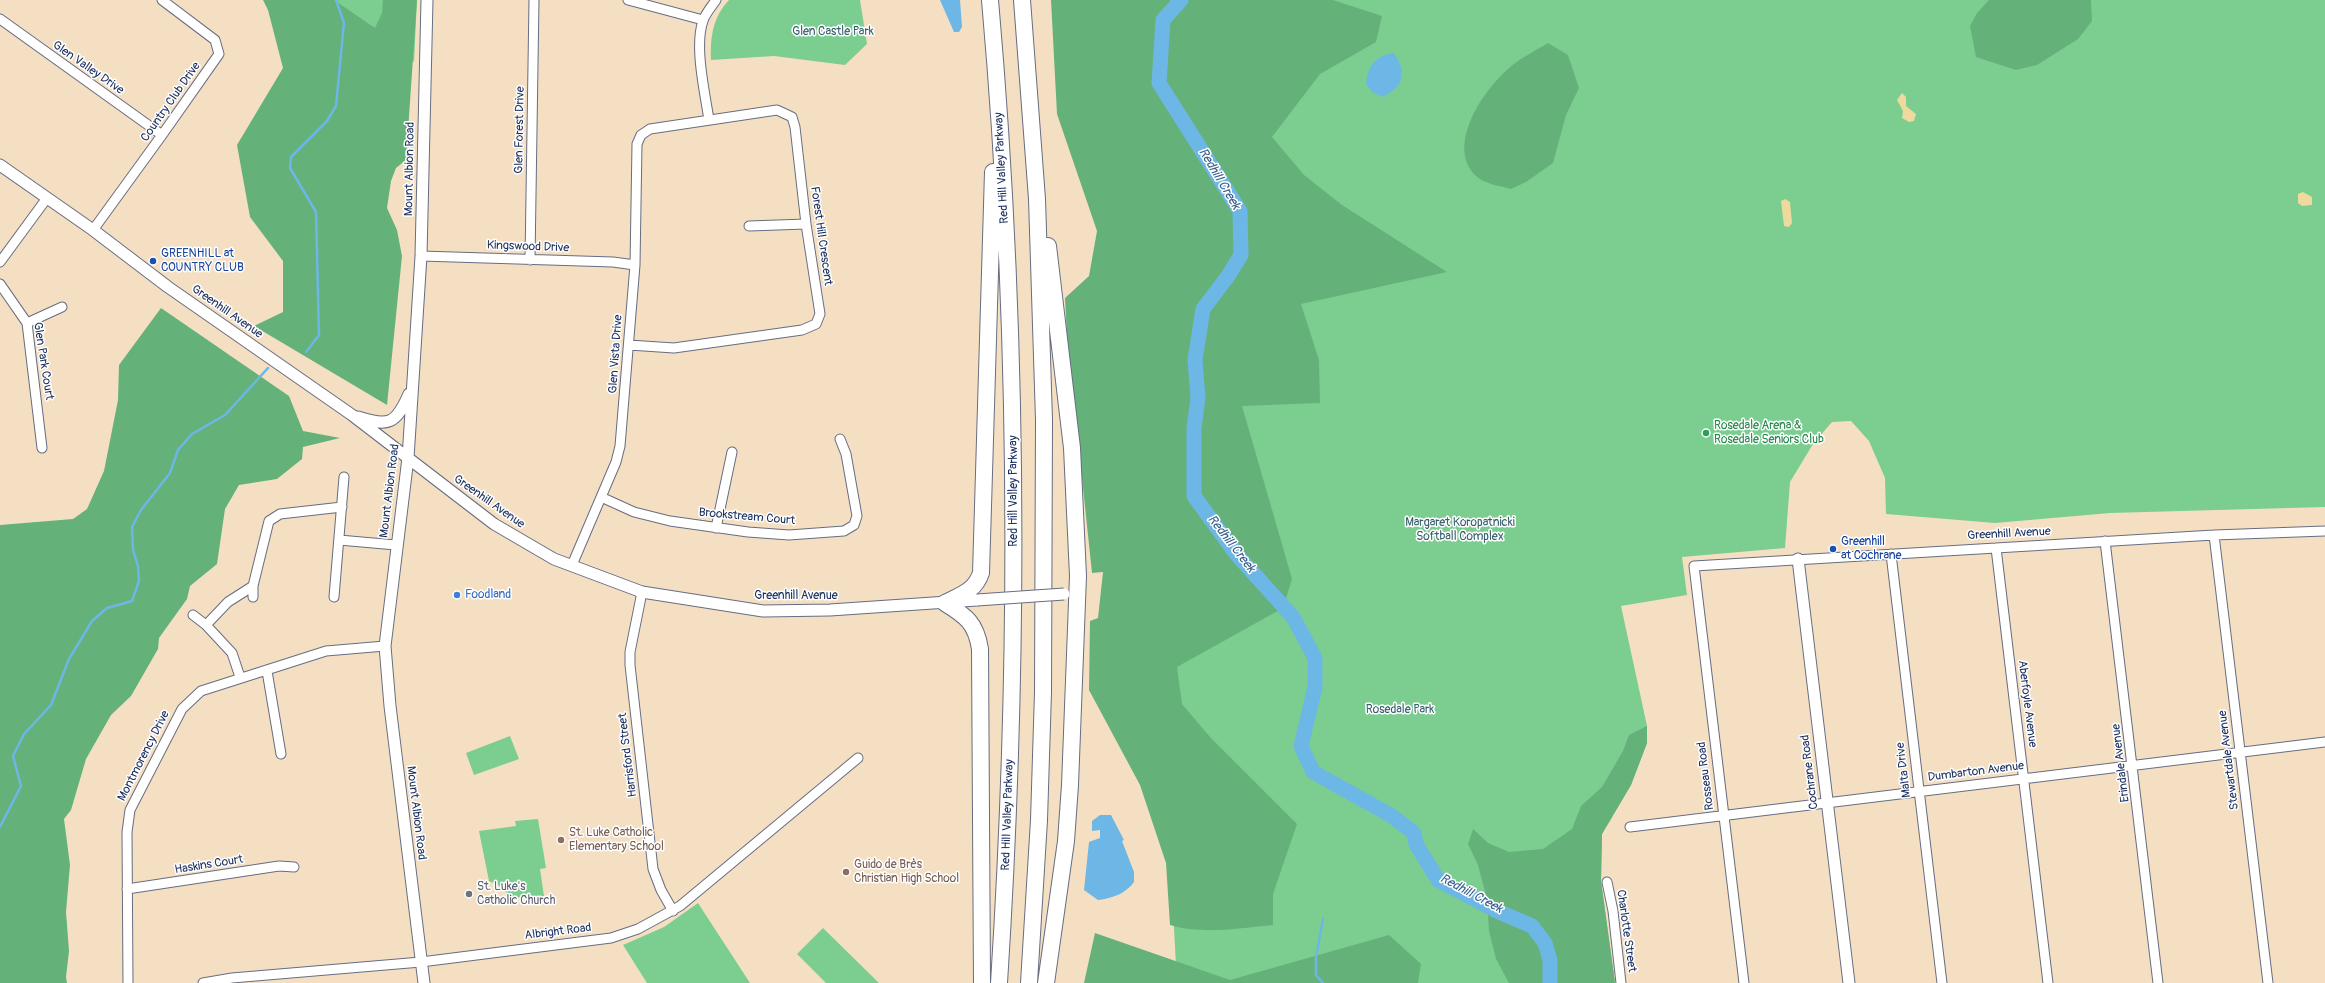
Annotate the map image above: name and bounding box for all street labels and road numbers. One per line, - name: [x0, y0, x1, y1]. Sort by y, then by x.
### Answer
- street label: Glen Valley Drive: [50, 38, 126, 98]
- street label: Country Club Drive: [138, 59, 204, 145]
- street label: Glen Forest Drive: [512, 86, 528, 174]
- street label: Red Hill Valley Parkway: [992, 112, 1012, 224]
- street label: Mount Albion Road: [402, 122, 418, 216]
- street label: Forest Hill Crescent: [807, 186, 835, 286]
- street label: Kingswood Drive: [486, 238, 570, 256]
- street label: Greenhill Avenue: [189, 282, 265, 342]
- street label: Glen Vista Drive: [606, 314, 626, 394]
- street label: Glen Park Court: [30, 321, 56, 401]
- street label: Red Hill Valley Parkway: [1007, 435, 1021, 547]
- street label: Mount Albion Road: [377, 443, 403, 539]
- street label: Greenhill Avenue: [451, 472, 527, 532]
- street label: Brookstream Court: [698, 506, 796, 528]
- street label: Greenhill Avenue: [1967, 525, 2051, 543]
- street label: Greenhill Avenue: [754, 589, 838, 603]
- street label: Aberfoyle Avenue: [2014, 660, 2040, 748]
- street label: Montmorency Drive: [115, 708, 173, 804]
- street label: Stewartdale Avenue: [2216, 709, 2242, 811]
- street label: Harrisford Street: [616, 712, 640, 798]
- street label: Erindale Avenue: [2109, 723, 2133, 803]
- street label: Cochrane Road: [1798, 734, 1822, 810]
- street label: Rosseau Road: [1695, 741, 1717, 811]
- street label: Malta Drive: [1893, 741, 1915, 799]
- street label: Red Hill Valley Parkway: [999, 759, 1017, 871]
- street label: Dumbarton Avenue: [1927, 759, 2025, 785]
- street label: Mount Albion Road: [403, 765, 429, 861]
- street label: Haskins Court: [174, 852, 244, 878]
- street label: Charlotte Street: [1613, 889, 1639, 973]
- street label: Albright Road: [524, 921, 592, 943]

